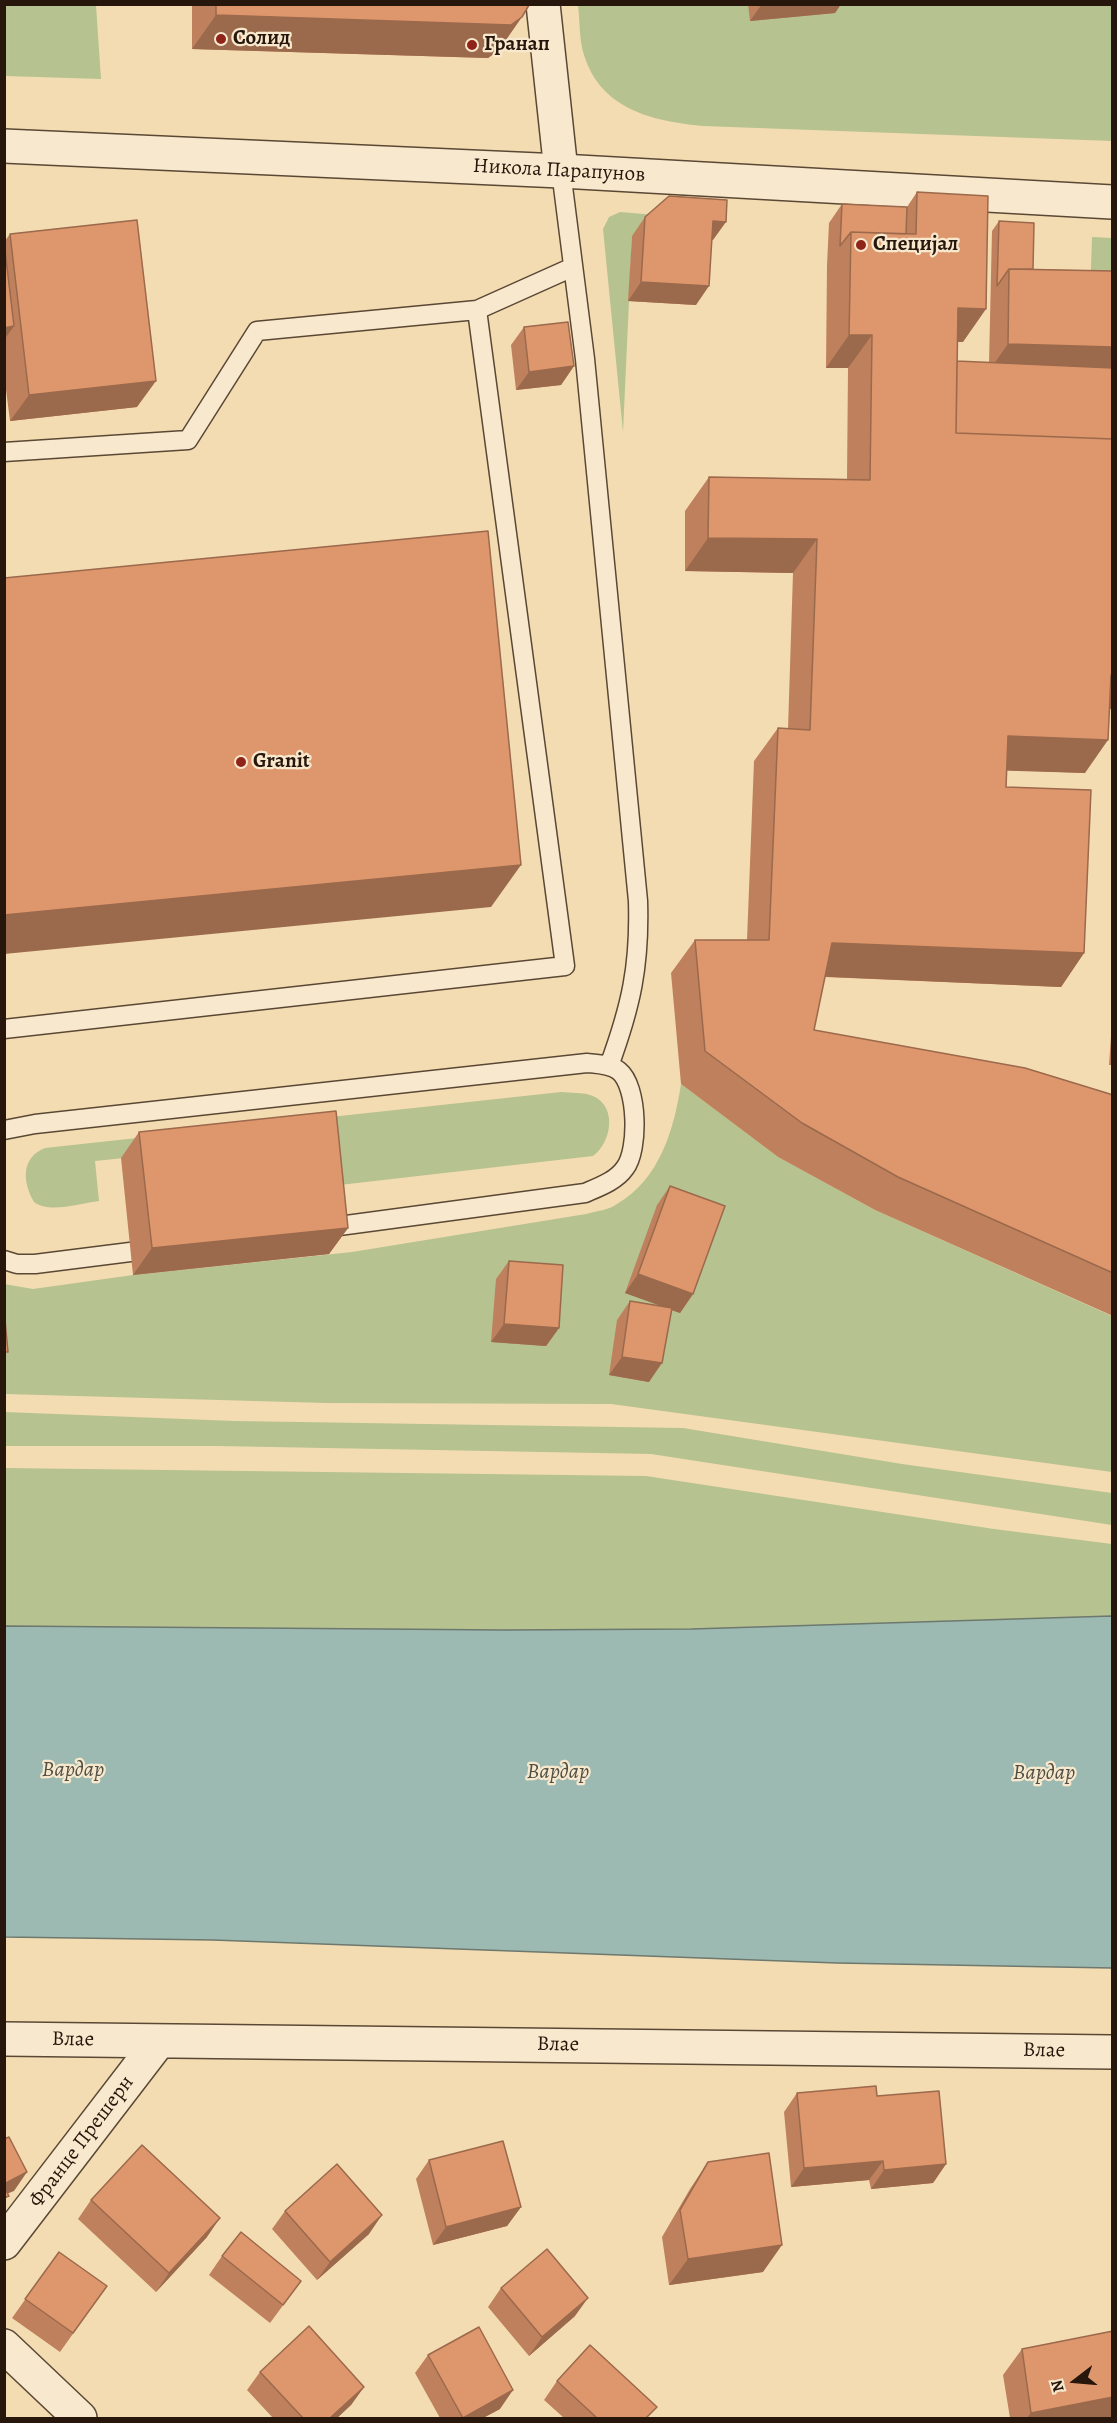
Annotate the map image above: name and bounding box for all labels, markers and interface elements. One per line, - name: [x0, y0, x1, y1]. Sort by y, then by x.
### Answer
- place label: Солид: [233, 26, 290, 52]
- marker: Солид: [214, 32, 228, 46]
- place label: Гранап: [484, 32, 550, 58]
- marker: Гранап: [465, 38, 479, 52]
- street label: Никола Парапунов: [472, 154, 646, 188]
- place label: Специјал: [873, 232, 958, 258]
- marker: Специјал: [854, 238, 868, 252]
- place label: Granit: [253, 749, 310, 775]
- marker: Granit: [234, 755, 248, 769]
- water label: Вардар: [42, 1758, 104, 1784]
- water label: Вардар: [527, 1760, 589, 1786]
- water label: Вардар: [1013, 1761, 1075, 1787]
- street label: Влае: [52, 2027, 94, 2053]
- street label: Влае: [537, 2032, 579, 2058]
- street label: Влае: [1023, 2038, 1065, 2064]
- street label: Франце Прешерн: [24, 2071, 140, 2213]
- north arrow: [1045, 2351, 1105, 2411]
- text: N: [1046, 2377, 1070, 2395]

